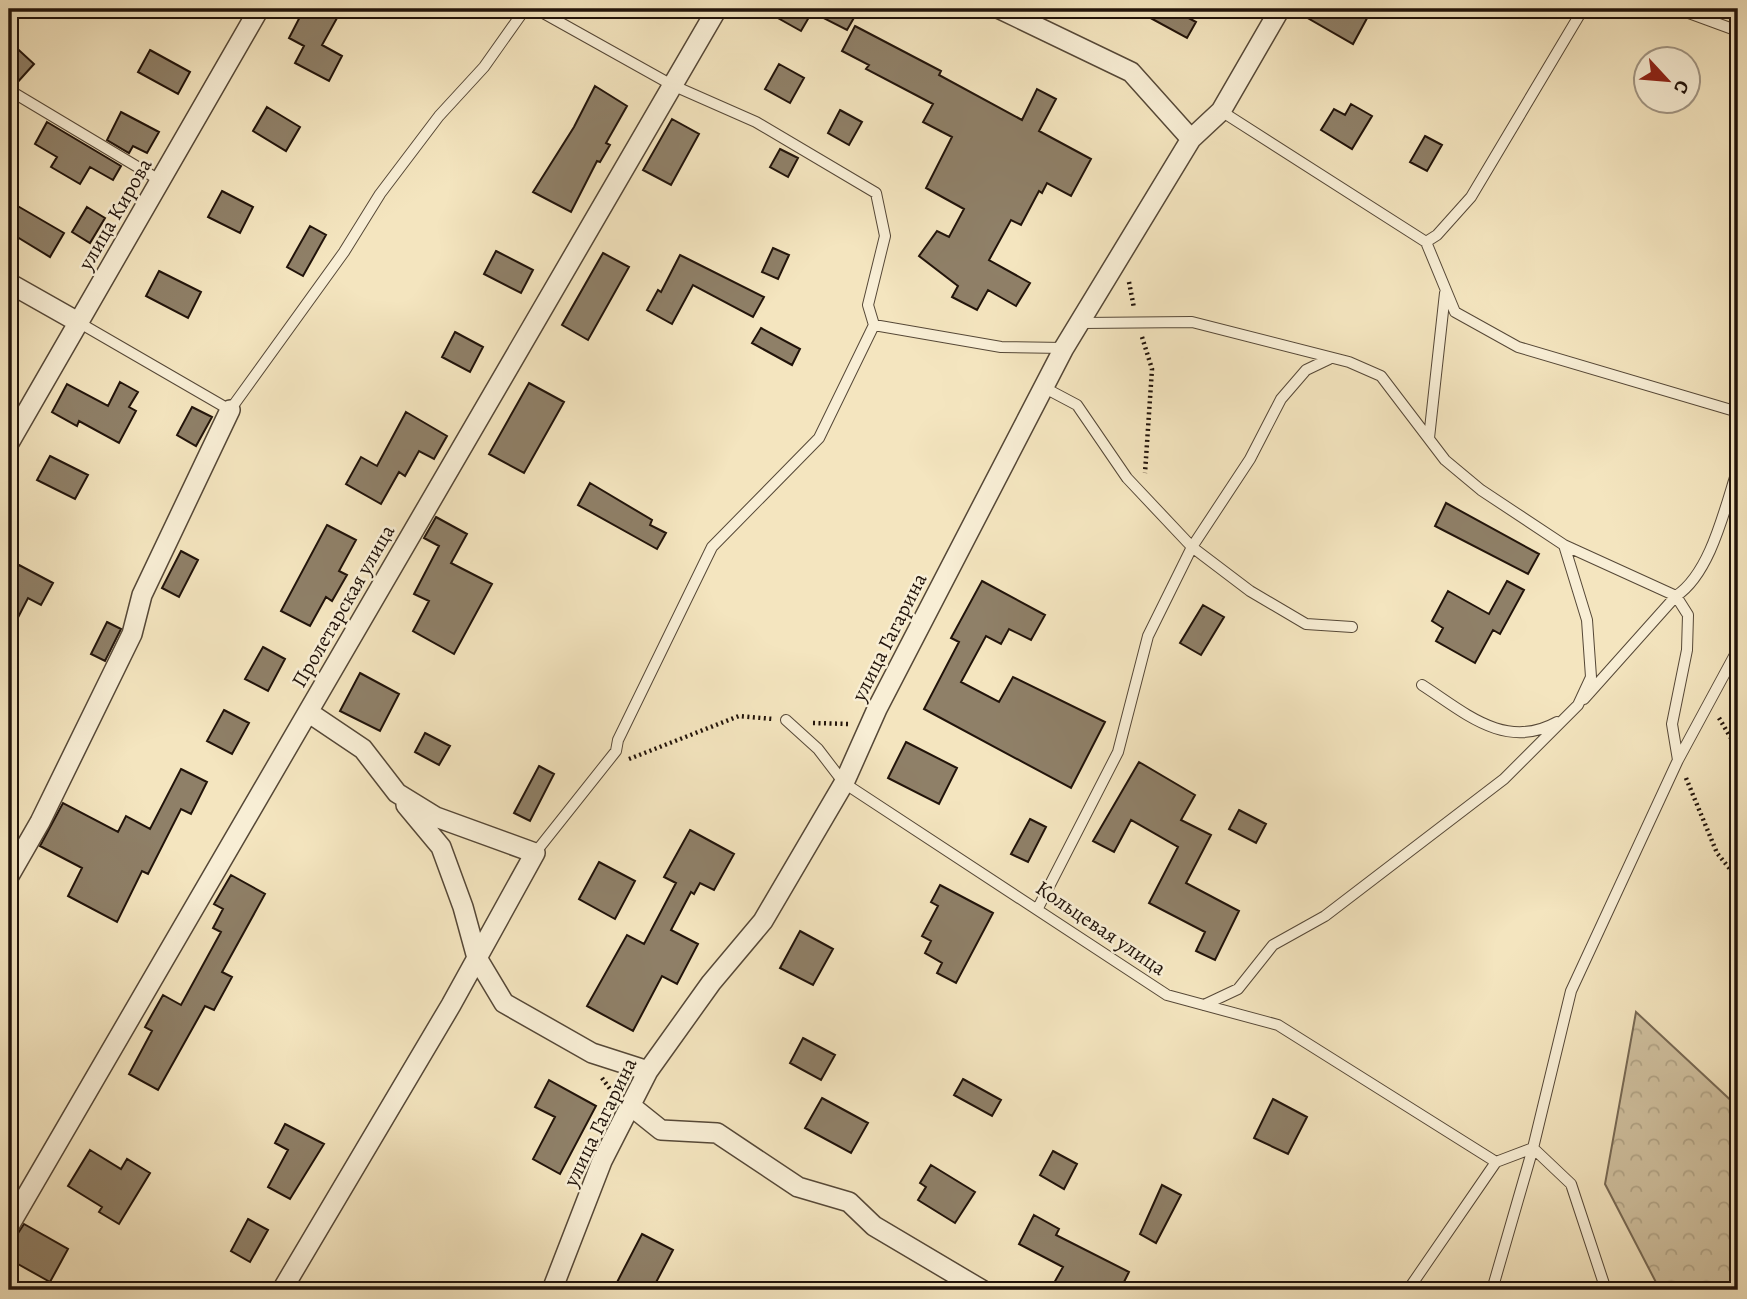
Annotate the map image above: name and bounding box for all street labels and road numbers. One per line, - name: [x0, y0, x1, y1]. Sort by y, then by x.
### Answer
- street label: улица Кирова: [71, 153, 158, 276]
- street label: Пролетарская улица: [285, 519, 401, 693]
- street label: улица Гагарина: [844, 568, 933, 707]
- street label: Кольцевая улица: [1030, 874, 1172, 982]
- street label: улица Гагарина: [556, 1053, 643, 1192]

